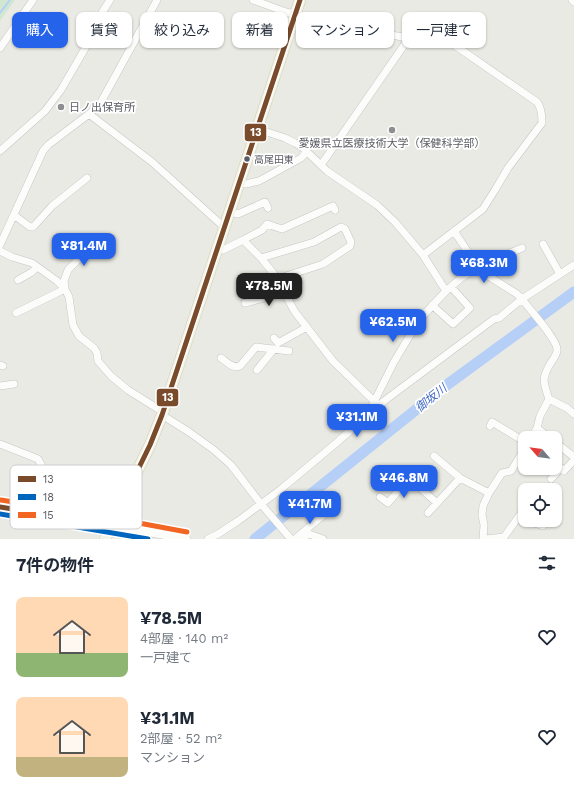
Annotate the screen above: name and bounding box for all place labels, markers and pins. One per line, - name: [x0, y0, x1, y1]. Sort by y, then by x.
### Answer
- place label: 日ノ出保育所: [69, 101, 136, 114]
- marker: 日ノ出保育所: [56, 102, 66, 112]
- marker: 愛媛県立医療技術大学（保健科学部）: [387, 125, 397, 135]
- place label: 愛媛県立医療技術大学（保健科学部）: [299, 137, 486, 150]
- marker: 高尾田東: [242, 154, 252, 164]
- place label: 高尾田東: [254, 154, 294, 165]
- pin: ¥81.4M: [51, 233, 117, 267]
- pin: ¥68.3M: [451, 250, 517, 284]
- pin: ¥78.5M: [236, 273, 302, 307]
- pin: ¥62.5M: [360, 309, 426, 343]
- pin: ¥31.1M: [324, 404, 390, 438]
- pin: ¥46.8M: [371, 465, 437, 499]
- pin: ¥41.7M: [277, 491, 343, 525]

